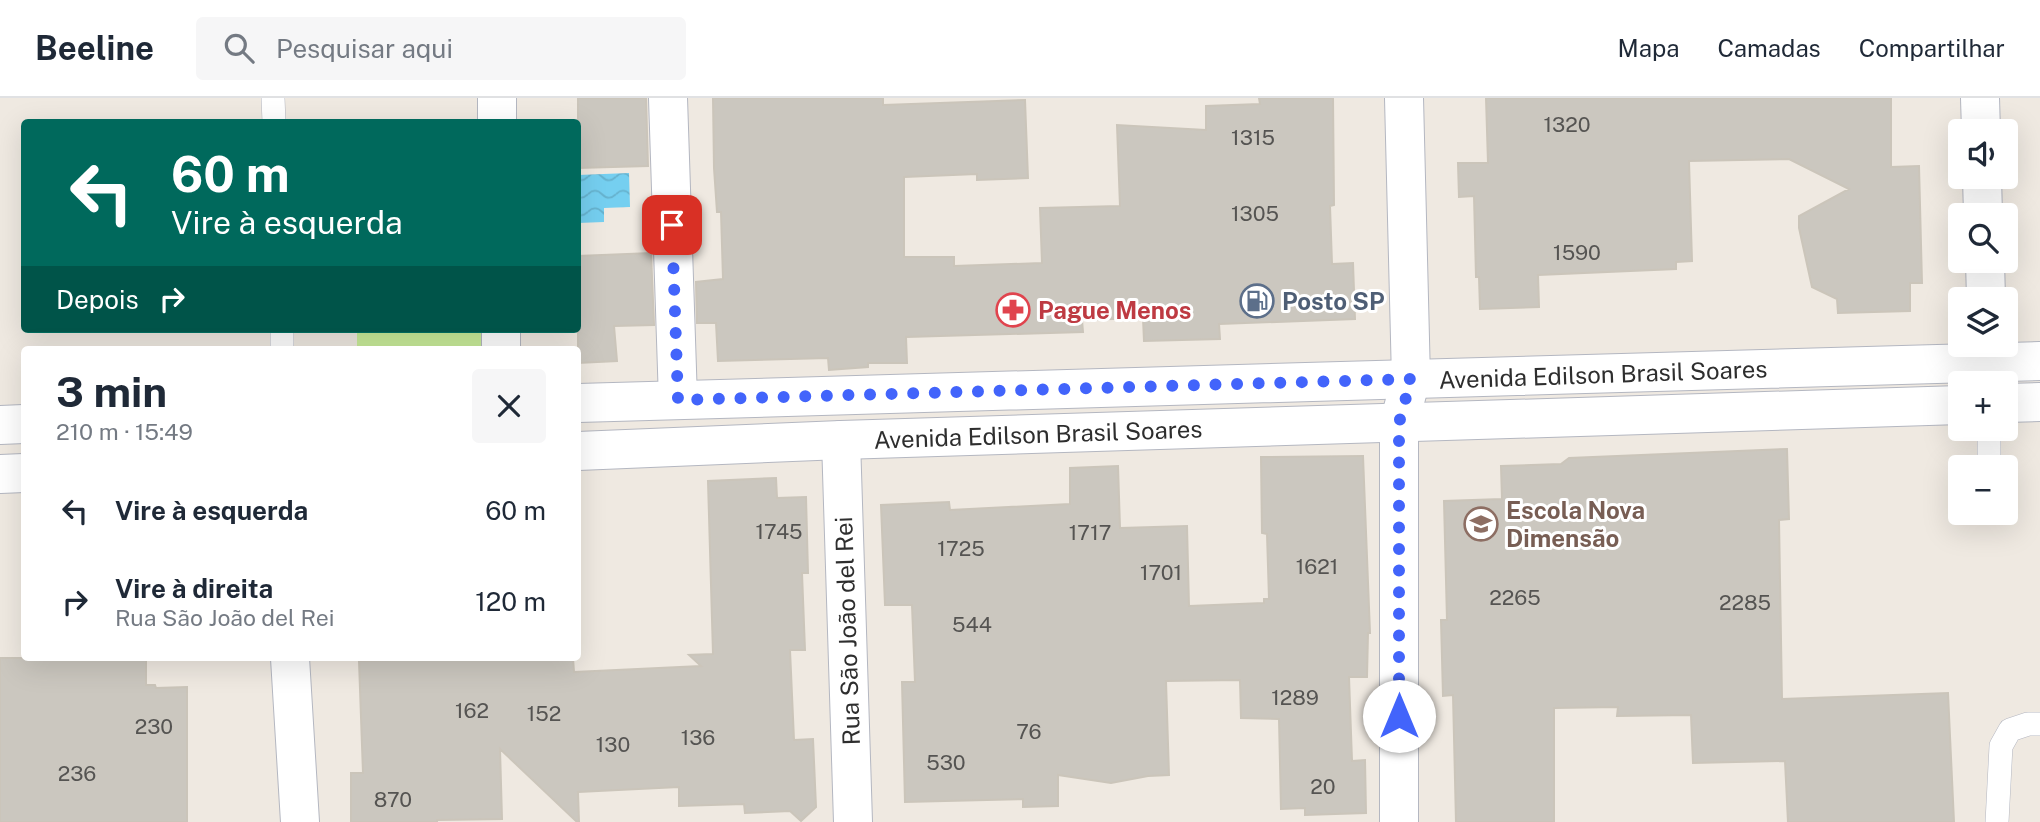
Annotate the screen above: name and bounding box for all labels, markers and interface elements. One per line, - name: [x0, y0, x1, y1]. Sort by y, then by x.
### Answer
- search box: [196, 17, 686, 80]
- text: Beeline: [35, 29, 154, 67]
- icon: search: [220, 29, 258, 67]
- text: Pesquisar aqui: [276, 33, 453, 64]
- text: Mapa: [1618, 34, 1679, 62]
- text: Camadas: [1717, 34, 1821, 62]
- text: Compartilhar: [1859, 34, 2005, 62]
- house number: 1320: [1543, 112, 1591, 137]
- map controls: [1948, 119, 2018, 525]
- button: sound: [1948, 119, 2018, 189]
- house number: 1315: [1231, 125, 1275, 150]
- text: 60 m: [171, 145, 290, 203]
- icon: left: [56, 147, 147, 238]
- pin: [642, 195, 702, 255]
- house number: 1305: [1231, 201, 1279, 226]
- button: search: [1948, 203, 2018, 273]
- text: Vire à esquerda: [171, 204, 403, 241]
- icon: arrive: [653, 206, 691, 244]
- house number: 1590: [1553, 240, 1601, 265]
- icon: right: [153, 280, 191, 318]
- fuel station icon: Posto SP: [1238, 282, 1276, 320]
- text: Depois: [56, 284, 139, 315]
- place label: Posto SP: [1282, 287, 1385, 315]
- button: layers: [1948, 287, 2018, 357]
- pharmacy icon: Pague Menos: [994, 291, 1032, 329]
- place label: Pague Menos: [1038, 296, 1191, 324]
- street label: Avenida Edilson Brasil Soares: [1438, 354, 1768, 394]
- text: 3 min: [56, 367, 167, 416]
- button: close: [472, 369, 546, 443]
- button: +: [1948, 371, 2018, 441]
- street label: Avenida Edilson Brasil Soares: [873, 414, 1203, 454]
- text: 210 m · 15:49: [56, 418, 193, 445]
- button: −: [1948, 455, 2018, 525]
- icon: left: [56, 492, 94, 530]
- text: Vire à esquerda: [115, 495, 308, 526]
- text: 60 m: [485, 495, 546, 526]
- place label: Escola Nova Dimensão: [1506, 496, 1645, 552]
- school or university icon: Escola Nova Dimensão: [1462, 505, 1500, 543]
- street label: Rua São João del Rei: [829, 516, 865, 746]
- house number: 1745: [755, 519, 803, 544]
- house number: 1717: [1069, 520, 1111, 545]
- house number: 1725: [937, 536, 985, 561]
- house number: 1621: [1296, 554, 1338, 579]
- house number: 1701: [1140, 560, 1182, 585]
- text: Vire à direita: [115, 573, 273, 604]
- icon: right: [56, 583, 94, 621]
- house number: 2265: [1489, 585, 1541, 610]
- text: 120 m: [475, 586, 546, 617]
- house number: 2285: [1719, 590, 1771, 615]
- text: Rua São João del Rei: [115, 604, 334, 631]
- house number: 544: [952, 612, 992, 637]
- position arrow: [1362, 679, 1436, 753]
- house number: 1289: [1271, 685, 1319, 710]
- house number: 162: [455, 698, 489, 723]
- house number: 152: [527, 701, 561, 726]
- house number: 230: [135, 714, 173, 739]
- house number: 76: [1016, 719, 1042, 744]
- house number: 136: [681, 725, 715, 750]
- house number: 130: [596, 732, 630, 757]
- house number: 530: [926, 750, 966, 775]
- house number: 236: [58, 761, 96, 786]
- house number: 20: [1310, 774, 1336, 799]
- house number: 870: [374, 787, 412, 812]

